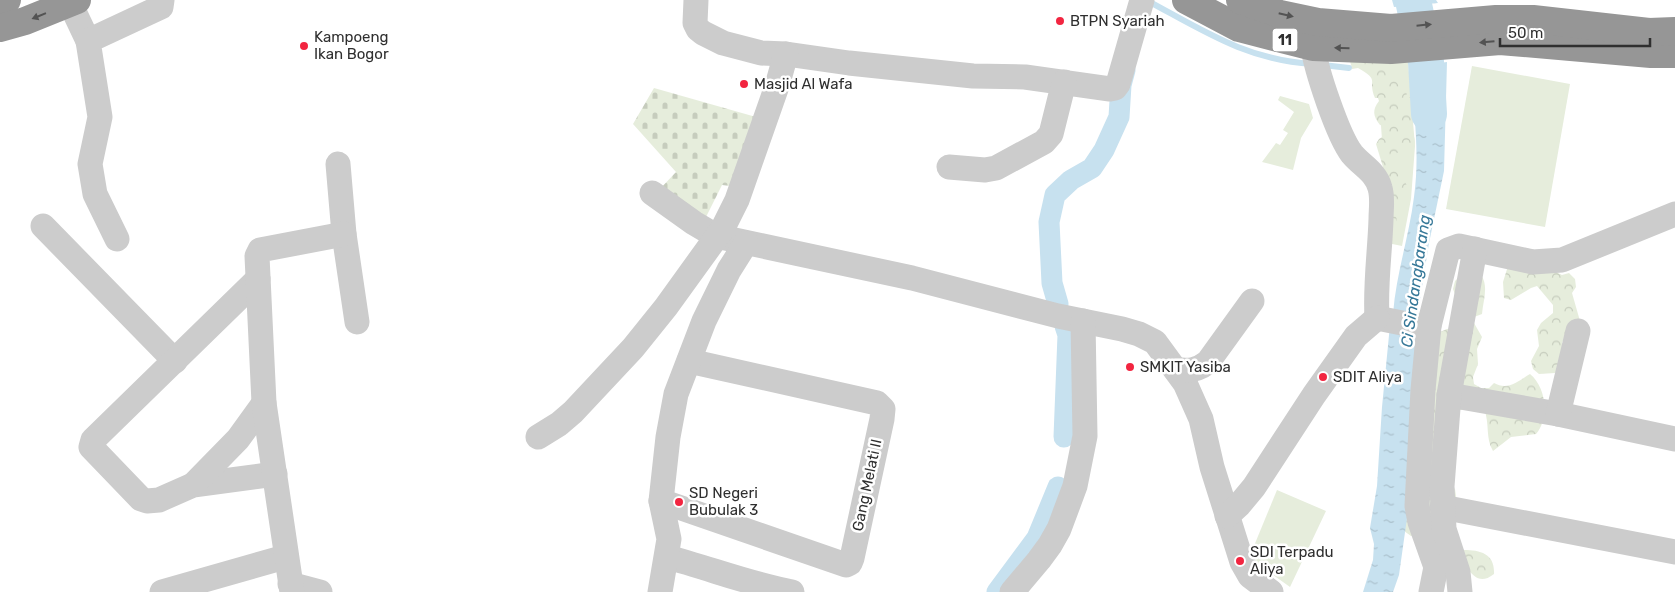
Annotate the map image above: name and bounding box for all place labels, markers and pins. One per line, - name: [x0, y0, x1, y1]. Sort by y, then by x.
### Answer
- place label: BTPN Syariah: [1070, 12, 1165, 30]
- marker: BTPN Syariah: [1054, 15, 1066, 27]
- place label: Kampoeng Ikan Bogor: [314, 28, 389, 63]
- marker: Kampoeng Ikan Bogor: [298, 40, 310, 52]
- place label: Masjid Al Wafa: [754, 75, 852, 93]
- marker: Masjid Al Wafa: [738, 78, 750, 90]
- place label: SMKIT Yasiba: [1140, 358, 1231, 376]
- marker: SMKIT Yasiba: [1124, 361, 1136, 373]
- place label: SDIT Aliya: [1333, 368, 1402, 386]
- marker: SDIT Aliya: [1317, 371, 1329, 383]
- place label: SD Negeri Bubulak 3: [689, 484, 758, 519]
- marker: SD Negeri Bubulak 3: [673, 496, 685, 508]
- place label: SDI Terpadu Aliya: [1250, 543, 1334, 578]
- marker: SDI Terpadu Aliya: [1234, 555, 1246, 567]

